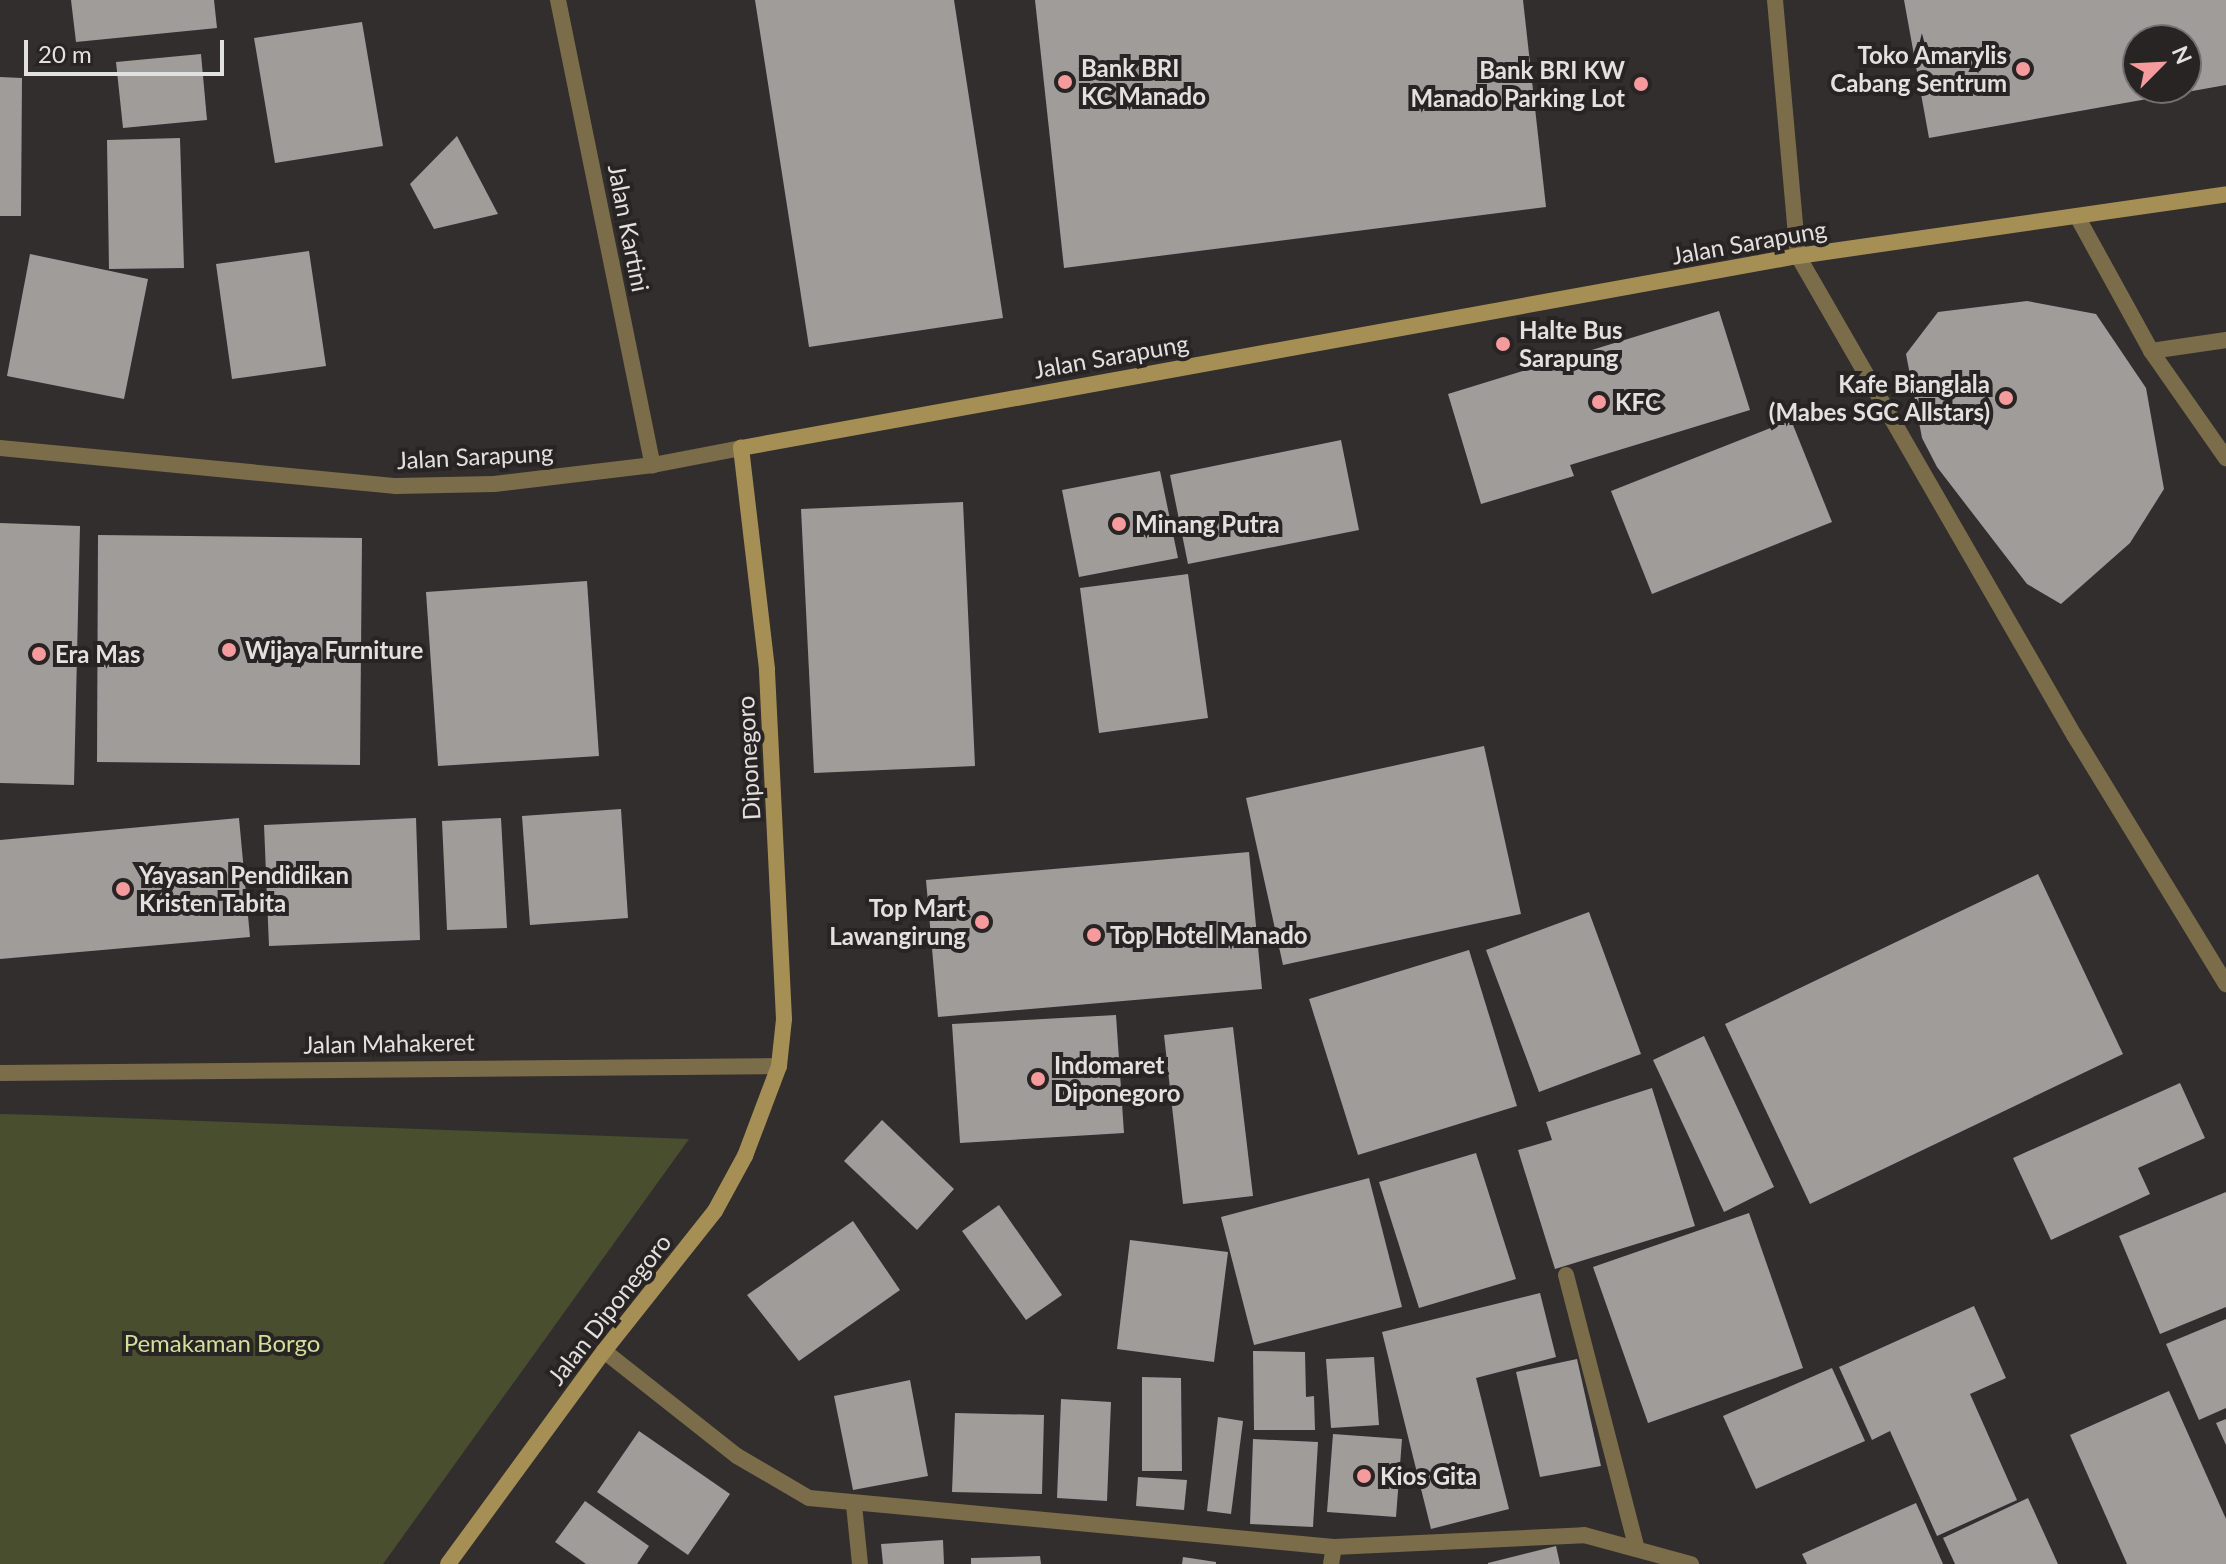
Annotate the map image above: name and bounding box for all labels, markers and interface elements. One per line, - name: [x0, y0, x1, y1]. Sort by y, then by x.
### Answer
- scale bar: [28, 24, 228, 74]
- north arrow: [2122, 24, 2202, 104]
- text: 20 m: [38, 39, 92, 68]
- place label: Toko Amarylis Cabang Sentrum: [1830, 41, 2007, 97]
- text: N: [2167, 42, 2198, 68]
- place label: Bank BRI KC Manado: [1081, 54, 1206, 110]
- place label: Bank BRI KW Manado Parking Lot: [1411, 56, 1625, 112]
- marker: Toko Amarylis Cabang Sentrum: [2014, 60, 2032, 78]
- marker: Bank BRI KC Manado: [1056, 73, 1074, 91]
- marker: Bank BRI KW Manado Parking Lot: [1632, 75, 1650, 93]
- street label: Jalan Kartini: [603, 162, 655, 294]
- street label: Jalan Sarapung: [1669, 214, 1829, 270]
- place label: Halte Bus Sarapung: [1519, 316, 1622, 372]
- street label: Jalan Sarapung: [1031, 328, 1191, 384]
- marker: Halte Bus Sarapung: [1494, 335, 1512, 353]
- place label: Kafe Bianglala (Mabes SGC Allstars): [1768, 370, 1990, 426]
- place label: KFC: [1615, 388, 1661, 416]
- marker: Kafe Bianglala (Mabes SGC Allstars): [1997, 389, 2015, 407]
- marker: KFC: [1590, 393, 1608, 411]
- street label: Jalan Sarapung: [396, 438, 554, 474]
- place label: Minang Putra: [1135, 510, 1280, 538]
- marker: Minang Putra: [1110, 515, 1128, 533]
- place label: Wijaya Furniture: [245, 636, 423, 664]
- place label: Era Mas: [55, 640, 140, 668]
- marker: Wijaya Furniture: [220, 641, 238, 659]
- marker: Era Mas: [30, 645, 48, 663]
- street label: Diponegoro: [730, 695, 766, 821]
- place label: Yayasan Pendidikan Kristen Tabita: [139, 861, 349, 917]
- marker: Yayasan Pendidikan Kristen Tabita: [114, 880, 132, 898]
- place label: Top Mart Lawangirung: [829, 894, 966, 950]
- marker: Top Mart Lawangirung: [973, 913, 991, 931]
- place label: Top Hotel Manado: [1110, 921, 1308, 949]
- marker: Top Hotel Manado: [1085, 926, 1103, 944]
- street label: Jalan Mahakeret: [303, 1027, 475, 1059]
- place label: Indomaret Diponegoro: [1054, 1051, 1181, 1107]
- marker: Indomaret Diponegoro: [1029, 1070, 1047, 1088]
- street label: Jalan Diponegoro: [541, 1228, 677, 1390]
- park label: Pemakaman Borgo: [124, 1329, 320, 1357]
- place label: Kios Gita: [1380, 1462, 1477, 1490]
- marker: Kios Gita: [1355, 1467, 1373, 1485]

